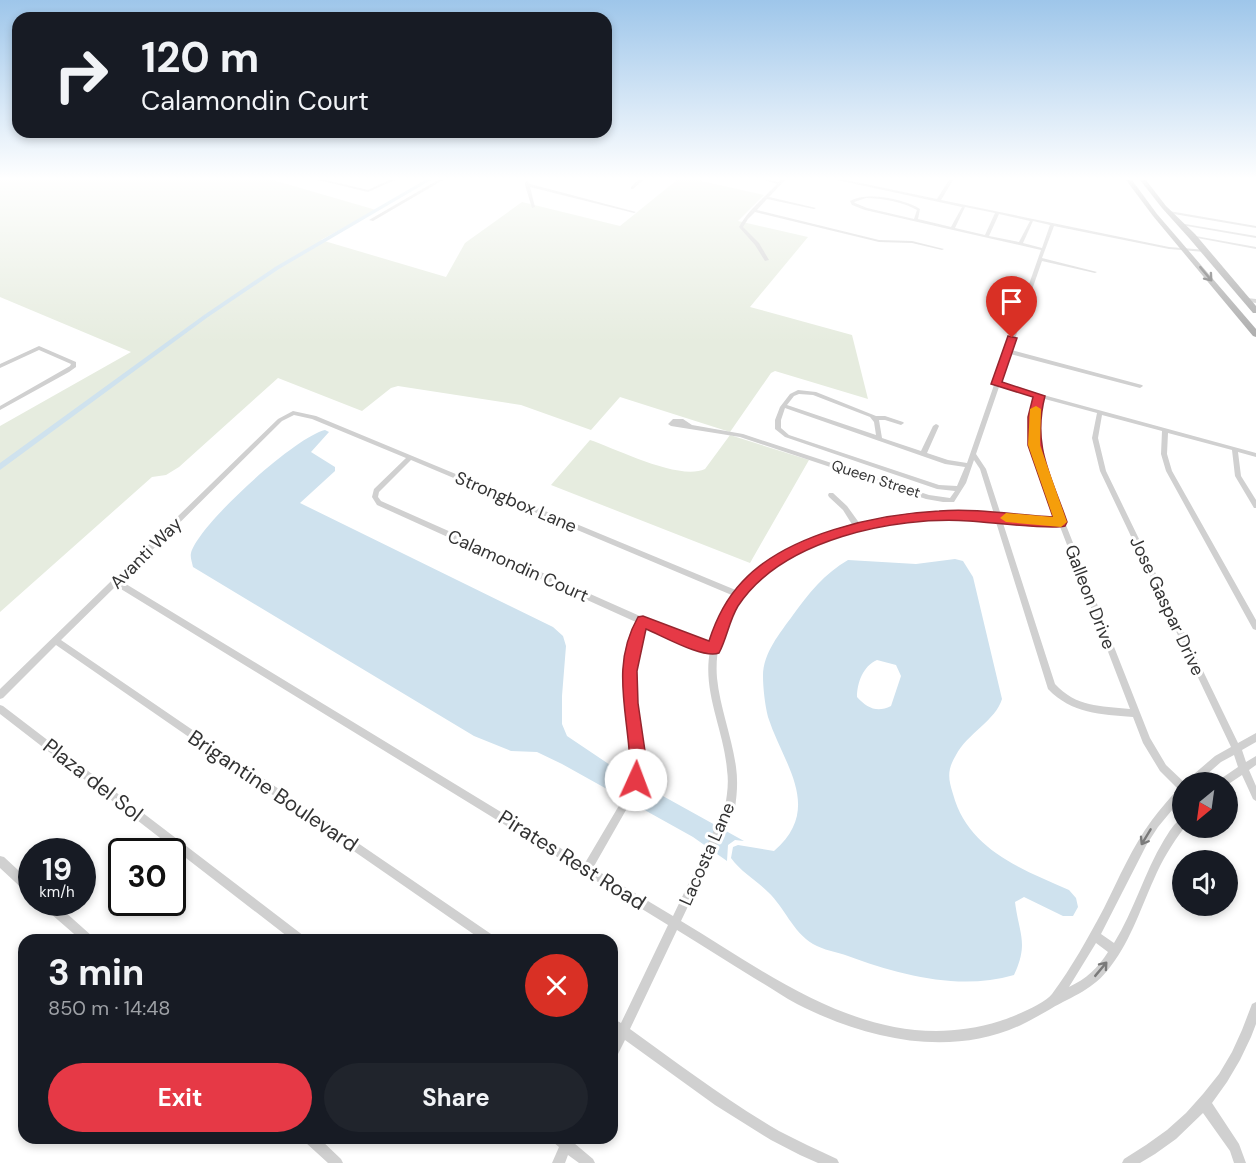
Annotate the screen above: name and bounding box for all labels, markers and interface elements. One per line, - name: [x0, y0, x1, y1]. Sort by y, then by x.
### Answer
- text: 120 m: [141, 30, 259, 85]
- icon: right: [42, 36, 120, 114]
- text: Calamondin Court: [141, 83, 369, 118]
- one-way arrow: [1199, 266, 1213, 281]
- pin: [986, 276, 1037, 338]
- icon: arrive: [995, 285, 1028, 318]
- street label: Queen Street: [829, 455, 923, 503]
- street label: Strongbox Lane: [451, 466, 581, 538]
- street label: Avanti Way: [105, 512, 187, 594]
- street label: Calamondin Court: [444, 524, 592, 608]
- street label: Jose Gaspar Drive: [1124, 532, 1210, 680]
- street label: Galleon Drive: [1059, 541, 1121, 653]
- street label: Brigantine Boulevard: [183, 724, 363, 858]
- street label: Plaza del Sol: [37, 732, 149, 828]
- position arrow: [604, 748, 668, 812]
- north arrow: [1172, 772, 1238, 838]
- map controls: [1172, 772, 1238, 916]
- street label: Lacosta Lane: [674, 799, 740, 909]
- street label: Pirates Rest Road: [493, 803, 651, 917]
- one-way arrow: [1139, 828, 1151, 845]
- speed limit sign: 30: [108, 838, 186, 916]
- text: 19: [42, 850, 72, 889]
- button: sound: [1172, 850, 1238, 916]
- text: km/h: [39, 882, 75, 902]
- text: 3 min: [48, 949, 144, 996]
- button: close: [525, 954, 588, 1017]
- one-way arrow: [1095, 961, 1108, 977]
- text: 850 m · 14:48: [48, 995, 171, 1021]
- button: Exit: [48, 1063, 312, 1132]
- button: Share: [324, 1063, 588, 1132]

